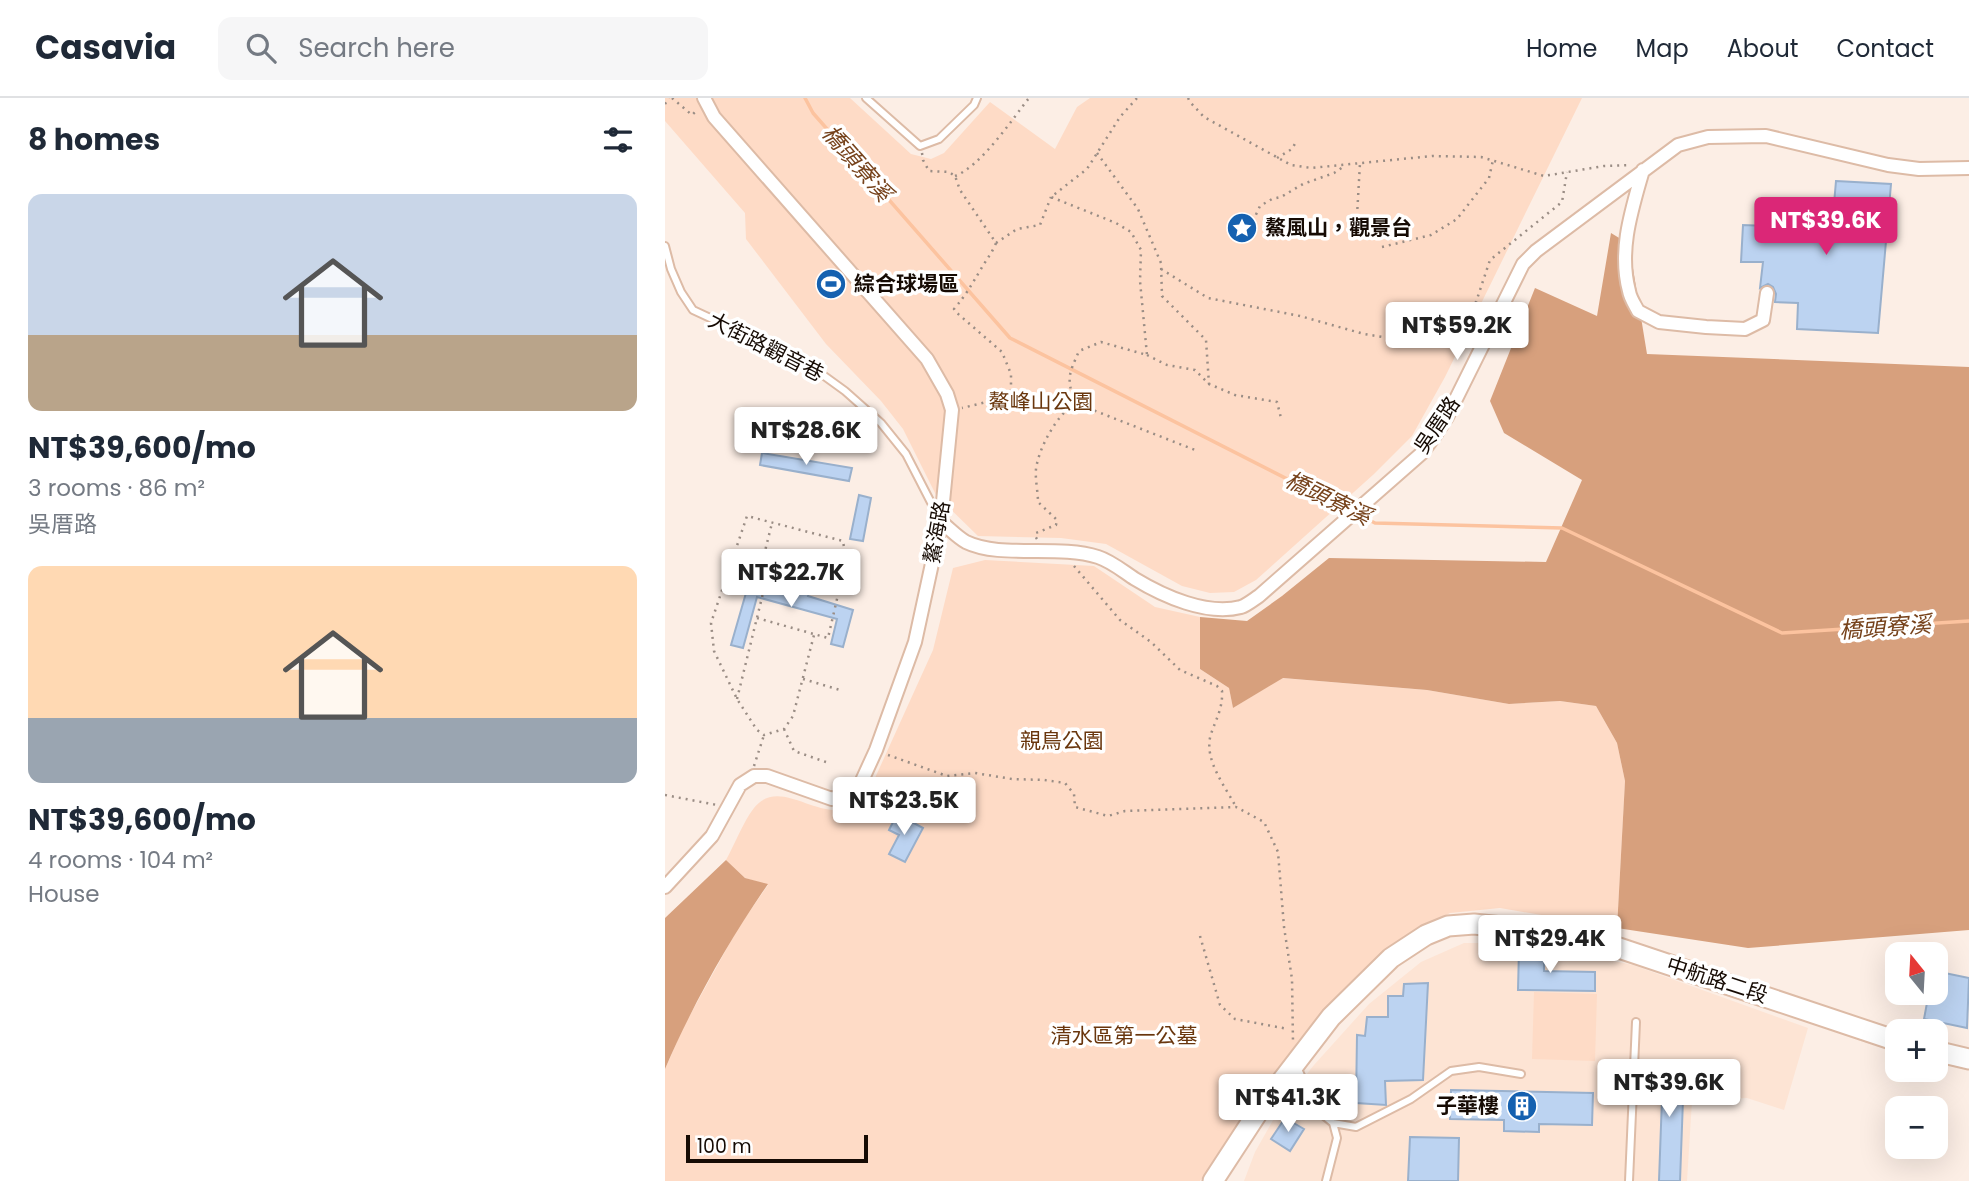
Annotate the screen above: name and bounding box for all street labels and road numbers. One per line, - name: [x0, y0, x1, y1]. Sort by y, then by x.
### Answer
- street label: 大街路觀音巷: [704, 305, 829, 388]
- street label: 吳厝路: [1407, 390, 1466, 459]
- street label: 鰲海路: [917, 498, 956, 565]
- street label: 中航路二段: [1663, 950, 1772, 1010]

